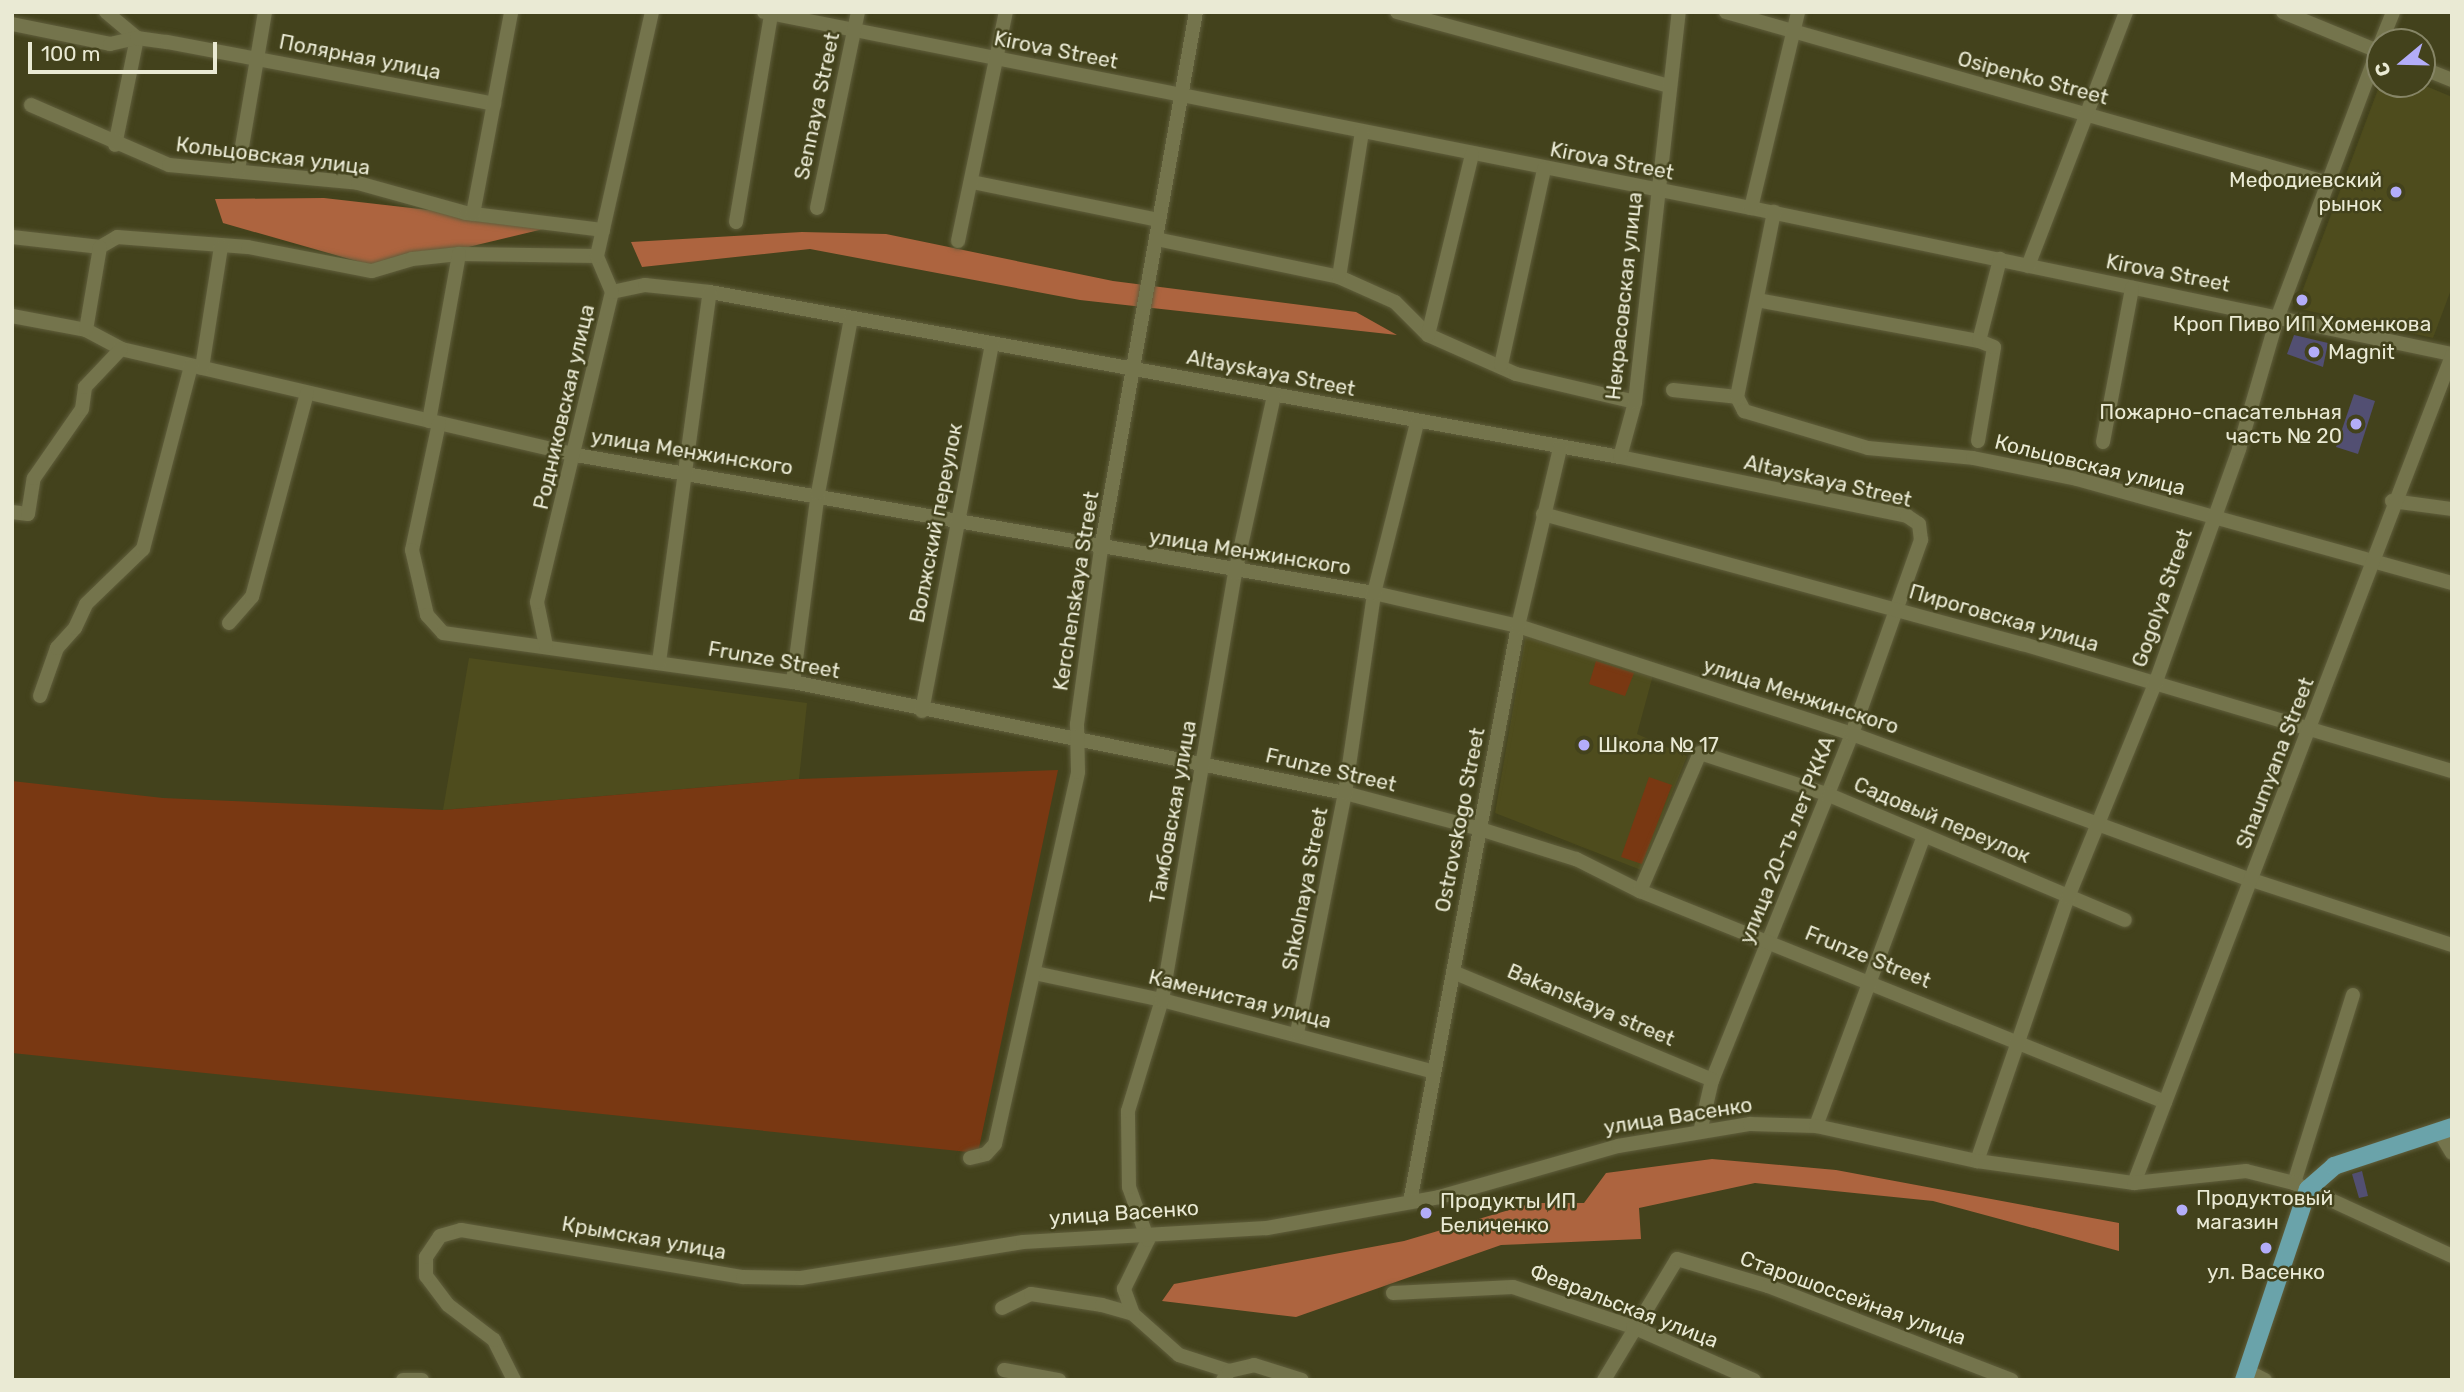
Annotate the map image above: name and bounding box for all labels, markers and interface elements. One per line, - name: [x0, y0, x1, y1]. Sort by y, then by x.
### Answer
- street label: Kirova Street: [992, 26, 1120, 74]
- scale bar: [32, 28, 220, 72]
- north arrow: [2366, 28, 2436, 98]
- street label: Полярная улица: [277, 29, 443, 85]
- street label: Sennaya Street: [789, 30, 845, 182]
- text: 100 m: [41, 41, 100, 66]
- street label: Osipenko Street: [1955, 46, 2111, 110]
- text: С: [2370, 59, 2396, 79]
- street label: Кольцовская улица: [174, 132, 372, 180]
- street label: Kirova Street: [1548, 137, 1676, 185]
- place label: Мефодиевский рынок: [2229, 167, 2382, 217]
- marker: Мефодиевский рынок: [2388, 184, 2404, 200]
- street label: Некрасовская улица: [1601, 191, 1647, 401]
- street label: Kirova Street: [2104, 249, 2232, 297]
- marker: Кроп Пиво ИП Хоменкова: [2294, 292, 2310, 308]
- street label: Родниковская улица: [528, 302, 600, 512]
- place label: Кроп Пиво ИП Хоменкова: [2173, 311, 2431, 337]
- place label: Magnit: [2328, 339, 2395, 365]
- street label: Altayskaya Street: [1185, 344, 1357, 402]
- marker: Magnit: [2306, 344, 2322, 360]
- place label: Пожарно-спасательная часть № 20: [2099, 399, 2342, 449]
- marker: Пожарно-спасательная часть № 20: [2348, 416, 2364, 432]
- street label: Волжский переулок: [904, 421, 968, 625]
- street label: улица Менжинского: [589, 424, 795, 480]
- street label: Кольцовская улица: [1992, 429, 2188, 501]
- street label: Altayskaya Street: [1742, 449, 1914, 513]
- street label: Kerchenskaya Street: [1048, 489, 1104, 693]
- street label: улица Менжинского: [1147, 524, 1353, 580]
- street label: Gogolya Street: [2127, 525, 2197, 671]
- street label: Пироговская улица: [1906, 579, 2102, 657]
- street label: Frunze Street: [706, 636, 842, 684]
- street label: улица Менжинского: [1700, 652, 1902, 740]
- street label: Shaumyana Street: [2231, 674, 2319, 852]
- street label: Тамбовская улица: [1144, 718, 1202, 906]
- street label: Ostrovskogo Street: [1430, 726, 1490, 914]
- place label: Школа № 17: [1598, 732, 1719, 758]
- street label: улица 20-ть лет РККА: [1734, 732, 1840, 948]
- marker: Школа № 17: [1576, 737, 1592, 753]
- street label: Frunze Street: [1263, 743, 1399, 797]
- street label: Садовый переулок: [1850, 771, 2034, 869]
- street label: Shkolnaya Street: [1277, 805, 1333, 973]
- street label: Frunze Street: [1801, 920, 1935, 994]
- street label: Bakanskaya street: [1503, 958, 1679, 1052]
- street label: Каменистая улица: [1146, 964, 1334, 1034]
- street label: улица Васенко: [1602, 1092, 1754, 1140]
- place label: Продуктовый магазин: [2196, 1185, 2333, 1235]
- place label: Продукты ИП Беличенко: [1440, 1188, 1576, 1238]
- street label: улица Васенко: [1048, 1195, 1200, 1231]
- marker: Продуктовый магазин: [2174, 1202, 2190, 1218]
- marker: Продукты ИП Беличенко: [1418, 1205, 1434, 1221]
- street label: Крымская улица: [560, 1211, 728, 1265]
- marker: ул. Васенко: [2258, 1240, 2274, 1256]
- street label: Старошоссейная улица: [1737, 1245, 1969, 1351]
- street label: Февральская улица: [1526, 1258, 1722, 1354]
- place label: ул. Васенко: [2207, 1259, 2325, 1285]

